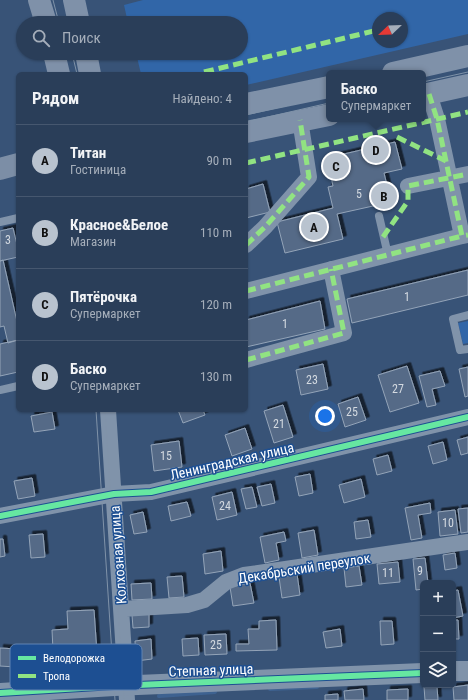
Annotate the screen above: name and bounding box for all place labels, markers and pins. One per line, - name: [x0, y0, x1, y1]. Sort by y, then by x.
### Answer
- pin: D: [363, 135, 389, 165]
- pin: C: [323, 151, 349, 181]
- pin: B: [371, 181, 397, 211]
- pin: A: [301, 212, 327, 242]

